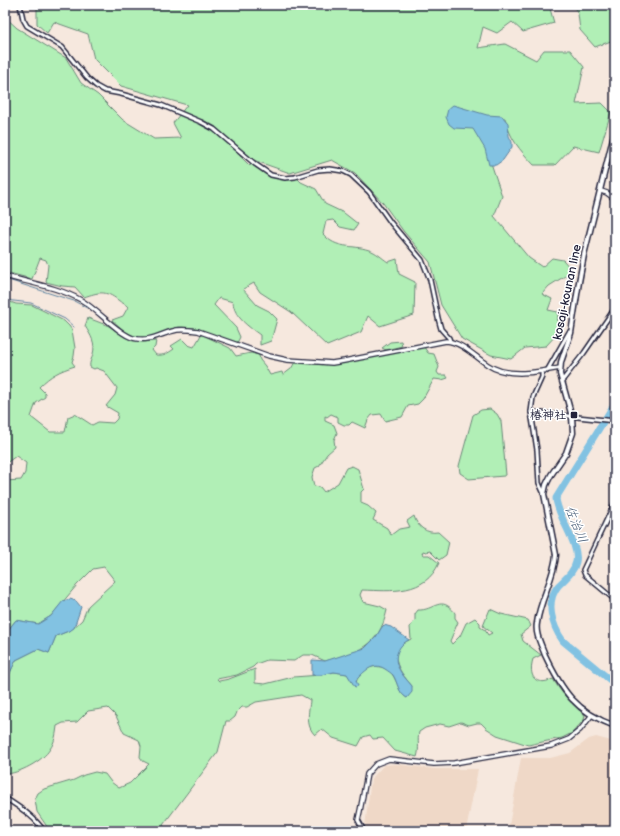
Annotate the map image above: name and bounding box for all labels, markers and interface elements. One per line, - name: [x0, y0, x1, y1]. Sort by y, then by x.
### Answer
- street label: kosaji-kounan line: [550, 243, 585, 341]
- place label: 椿神社: [530, 408, 566, 423]
- marker: 椿神社: [569, 410, 579, 420]
- water label: 佐治川: [561, 503, 591, 545]

